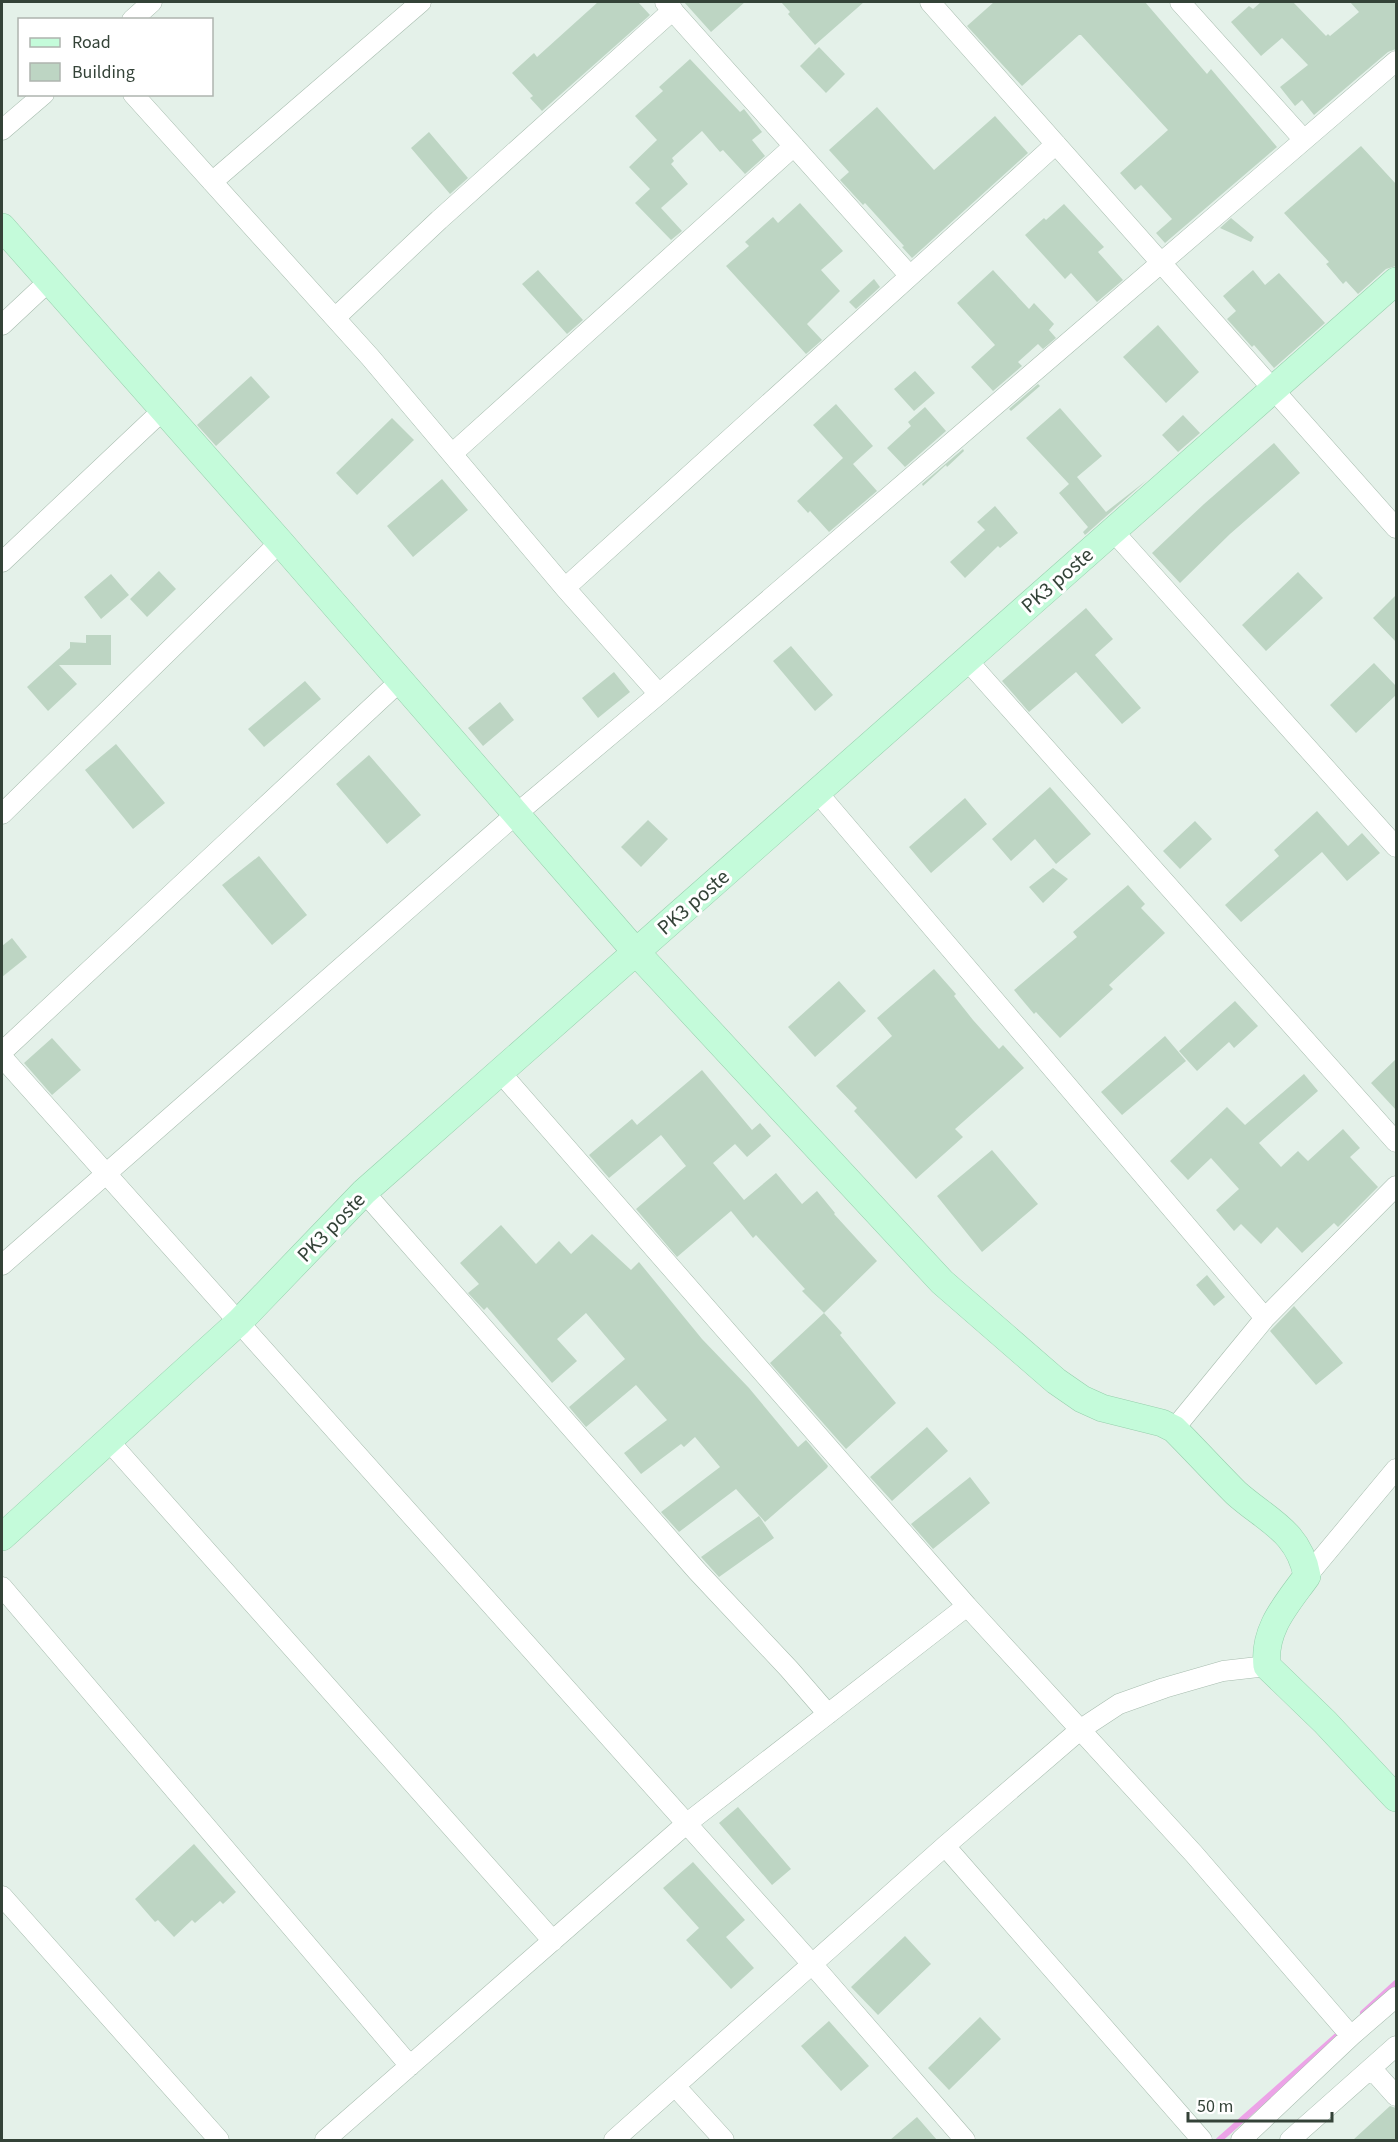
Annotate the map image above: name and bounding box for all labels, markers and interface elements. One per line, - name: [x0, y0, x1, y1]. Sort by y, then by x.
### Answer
- legend: [18, 18, 213, 96]
- text: Road: [72, 30, 111, 55]
- text: Building: [72, 60, 135, 85]
- street label: PK3 poste: [1014, 540, 1100, 620]
- street label: PK3 poste: [650, 862, 736, 942]
- street label: PK3 poste: [290, 1185, 372, 1269]
- scale bar: [1188, 2085, 1332, 2123]
- text: 50 m: [1197, 2094, 1233, 2119]

